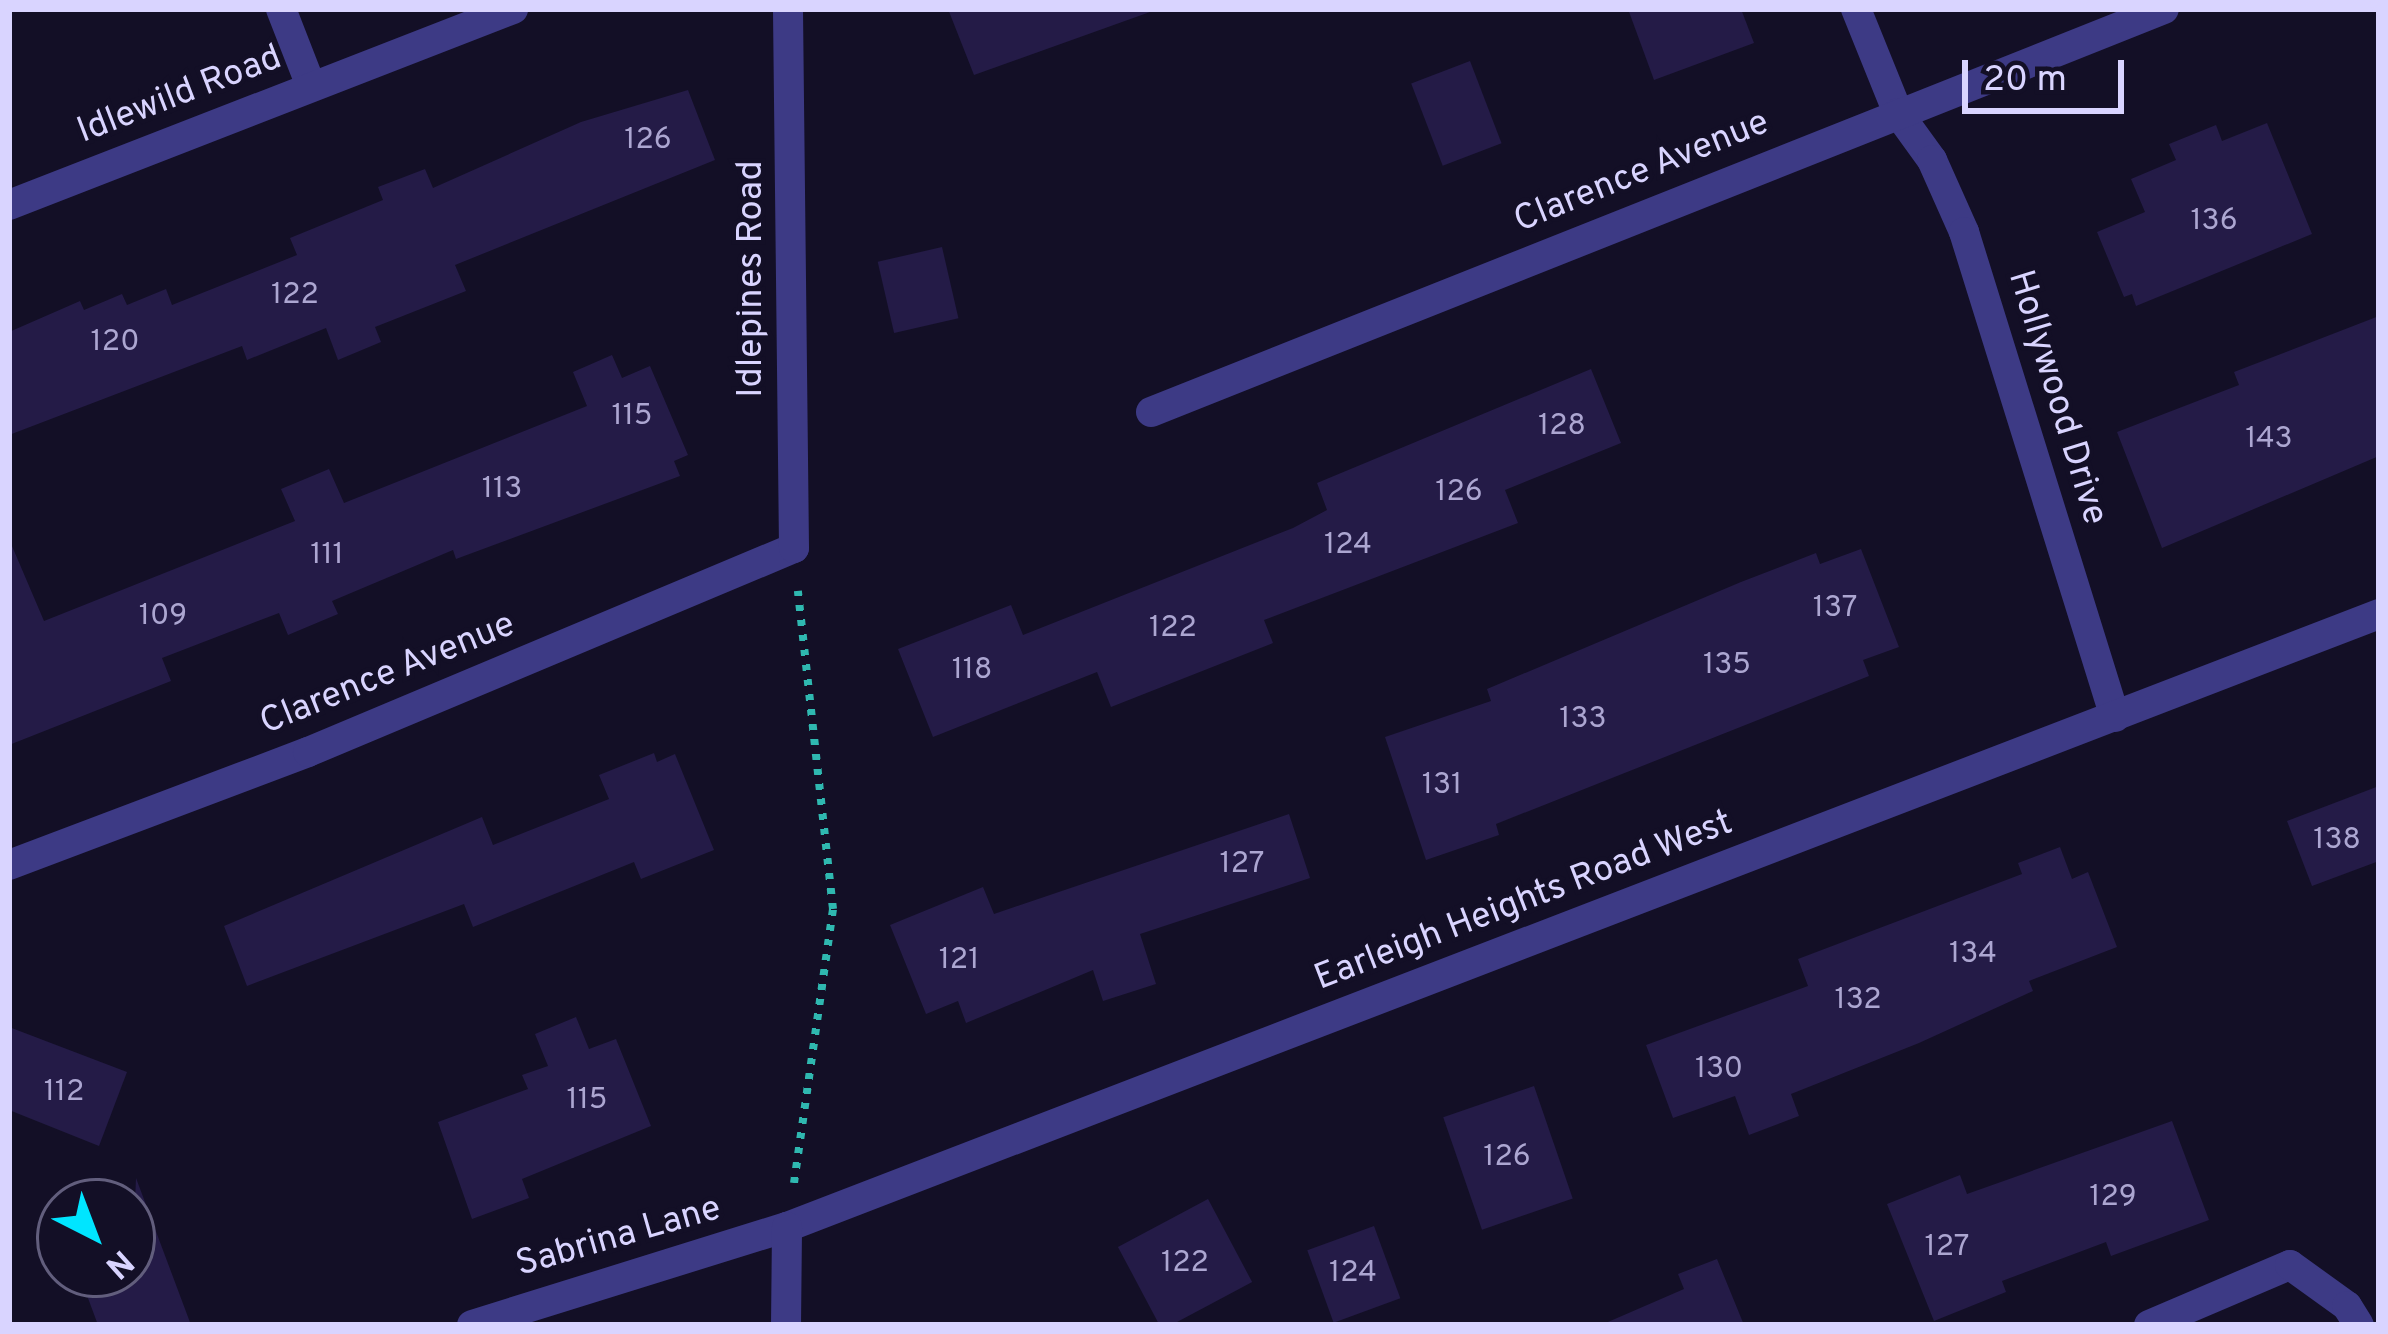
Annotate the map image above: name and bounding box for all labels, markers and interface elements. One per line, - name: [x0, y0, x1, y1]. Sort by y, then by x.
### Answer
- scale bar: [1968, 36, 2130, 110]
- street label: Idlewild Road: [72, 37, 288, 155]
- text: 20 m: [1983, 58, 2067, 104]
- street label: Clarence Avenue: [1508, 102, 1776, 244]
- house number: 126: [624, 123, 672, 159]
- street label: Idlepines Road: [731, 160, 775, 398]
- house number: 136: [2190, 204, 2238, 240]
- street label: Hollywood Drive: [1997, 265, 2115, 531]
- house number: 122: [271, 278, 319, 314]
- house number: 120: [91, 325, 139, 361]
- house number: 115: [611, 399, 653, 435]
- house number: 128: [1538, 409, 1586, 445]
- house number: 143: [2245, 422, 2293, 458]
- house number: 113: [482, 472, 522, 508]
- house number: 126: [1435, 475, 1483, 511]
- house number: 124: [1324, 528, 1372, 564]
- house number: 111: [310, 538, 344, 574]
- house number: 137: [1813, 591, 1857, 627]
- house number: 109: [139, 599, 187, 635]
- street label: Clarence Avenue: [254, 604, 522, 746]
- house number: 122: [1149, 611, 1197, 647]
- house number: 135: [1703, 648, 1751, 684]
- house number: 118: [952, 653, 992, 689]
- house number: 133: [1559, 702, 1607, 738]
- house number: 131: [1422, 768, 1462, 804]
- street label: Earleigh Heights Road West: [1309, 802, 1739, 1002]
- house number: 138: [2313, 823, 2361, 859]
- house number: 127: [1220, 847, 1264, 883]
- house number: 134: [1949, 937, 1997, 973]
- house number: 121: [939, 943, 979, 979]
- house number: 132: [1834, 983, 1882, 1019]
- house number: 130: [1695, 1052, 1743, 1088]
- house number: 112: [44, 1075, 84, 1111]
- house number: 115: [566, 1083, 608, 1119]
- house number: 126: [1483, 1140, 1531, 1176]
- north arrow: [36, 1178, 156, 1298]
- house number: 129: [2089, 1180, 2137, 1216]
- street label: Sabrina Lane: [512, 1188, 726, 1288]
- house number: 127: [1925, 1230, 1969, 1266]
- text: N: [95, 1239, 141, 1286]
- house number: 122: [1161, 1246, 1209, 1282]
- house number: 124: [1329, 1256, 1377, 1292]

